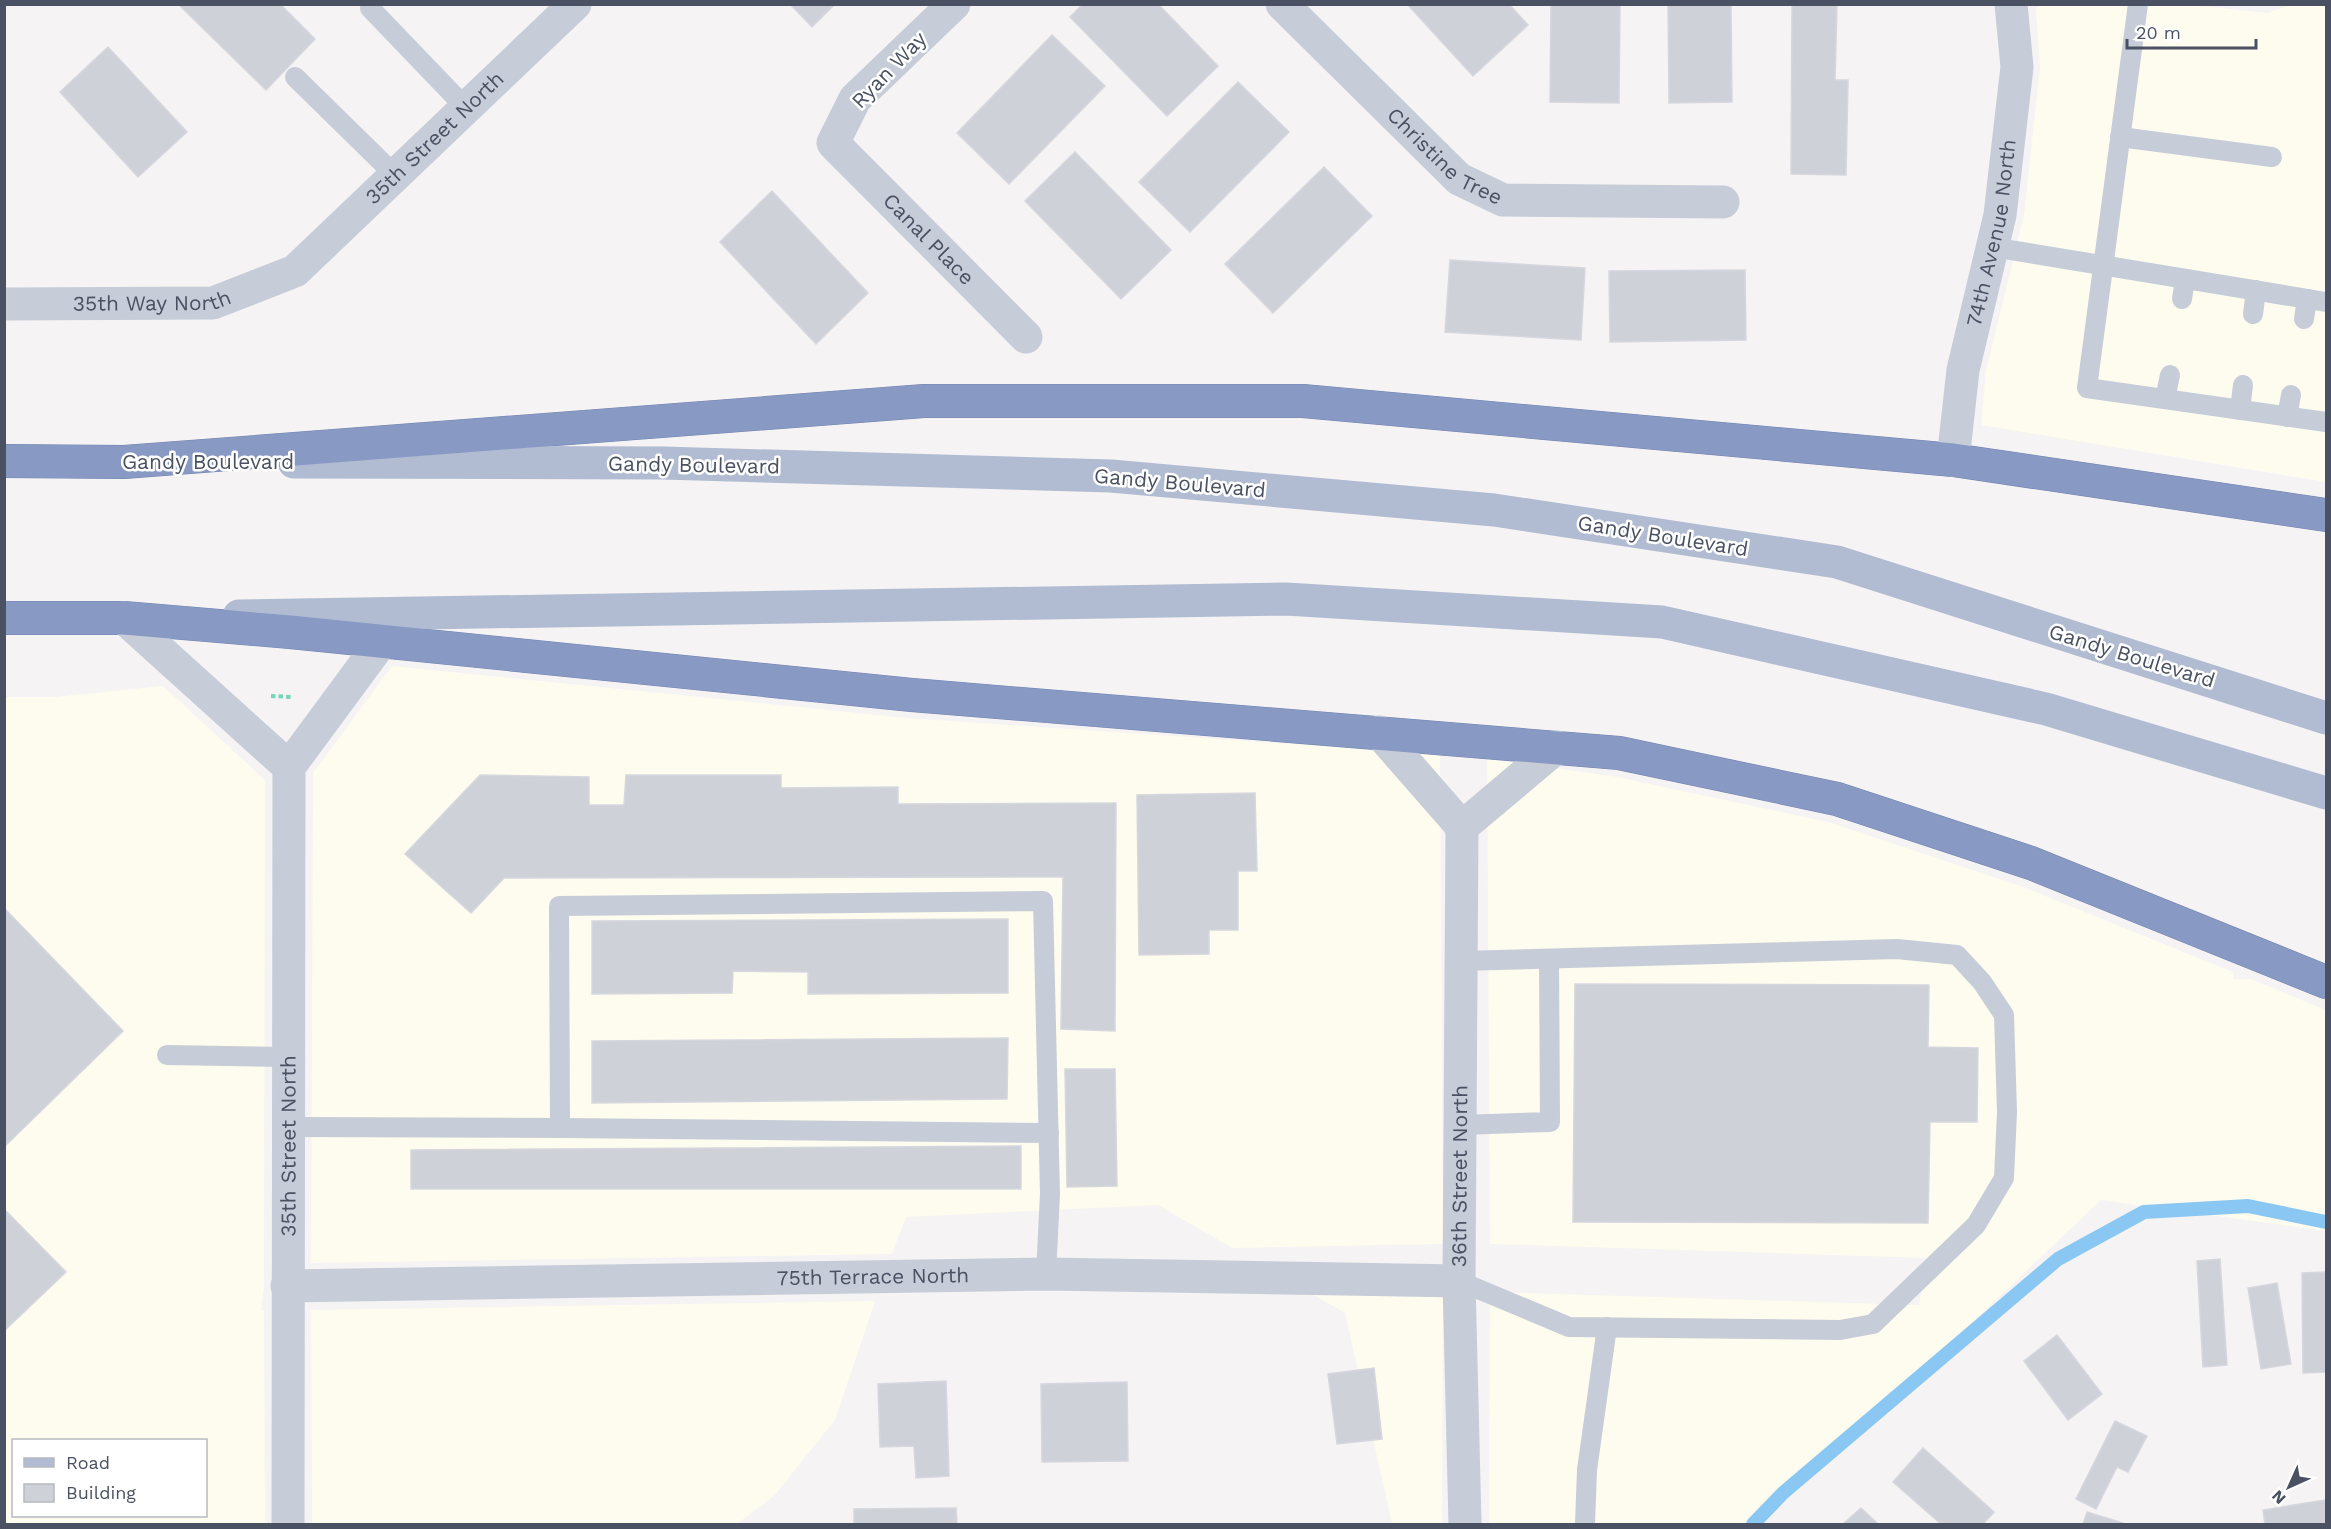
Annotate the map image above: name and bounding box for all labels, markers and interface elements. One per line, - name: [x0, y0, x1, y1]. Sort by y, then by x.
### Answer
- scale bar: [2127, 12, 2256, 50]
- text: 20 m: [2136, 22, 2181, 43]
- street label: Ryan Way: [846, 26, 931, 113]
- street label: 35th Street North: [360, 66, 509, 209]
- street label: Christine Tree: [1382, 102, 1506, 210]
- street label: 74th Avenue North: [1961, 138, 2021, 329]
- street label: Canal Place: [878, 188, 980, 290]
- street label: 35th Way North: [73, 284, 234, 316]
- street label: Gandy Boulevard: [122, 449, 294, 474]
- street label: Gandy Boulevard: [608, 450, 780, 479]
- street label: Gandy Boulevard: [1093, 463, 1267, 502]
- street label: Gandy Boulevard: [1576, 510, 1750, 561]
- street label: Gandy Boulevard: [2046, 618, 2218, 693]
- street label: 35th Street North: [275, 1055, 301, 1237]
- street label: 36th Street North: [1446, 1085, 1472, 1267]
- street label: 75th Terrace North: [777, 1262, 969, 1290]
- legend: [12, 1439, 207, 1517]
- text: Road: [66, 1452, 110, 1473]
- north arrow: [2259, 1457, 2319, 1517]
- text: Building: [66, 1482, 136, 1503]
- text: N: [2268, 1486, 2290, 1508]

